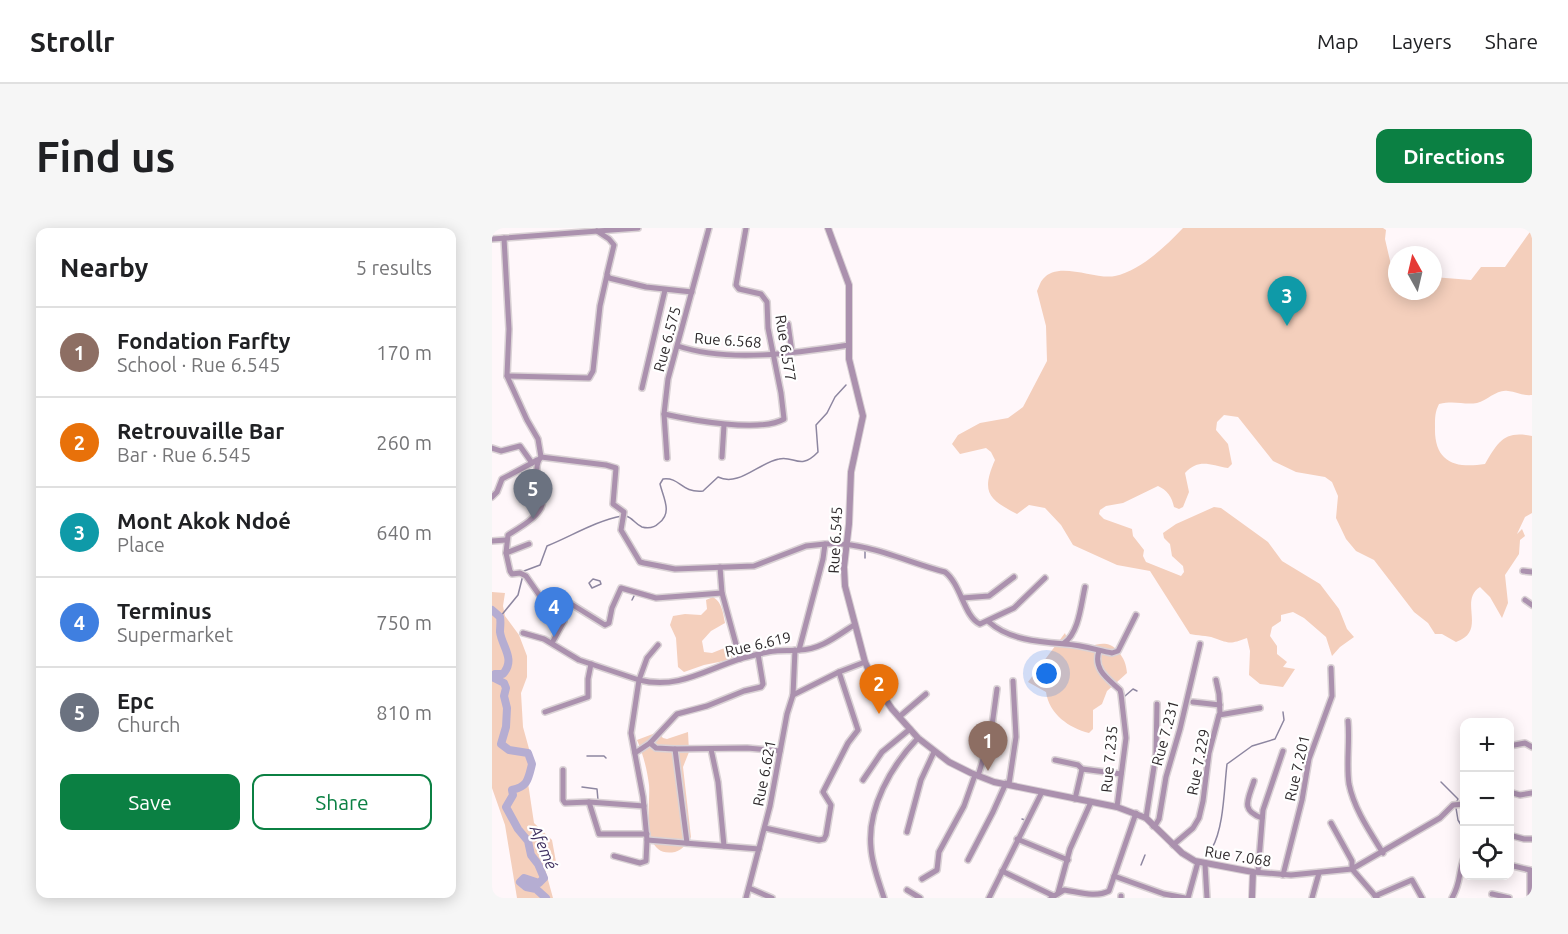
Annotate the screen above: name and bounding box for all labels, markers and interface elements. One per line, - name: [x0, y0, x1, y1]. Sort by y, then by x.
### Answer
- text: Strollr: [30, 26, 115, 57]
- text: Map: [1317, 29, 1358, 53]
- text: Layers: [1391, 29, 1452, 53]
- text: Share: [1485, 29, 1538, 53]
- button: Directions: [1376, 129, 1532, 183]
- text: Find us: [36, 133, 175, 180]
- north arrow: [1388, 246, 1442, 300]
- text: Nearby: [60, 253, 148, 282]
- text: 5 results: [356, 256, 432, 279]
- pin: 3: [1268, 276, 1306, 326]
- street label: Rue 6.575: [650, 304, 684, 374]
- street label: Rue 6.577: [772, 314, 800, 382]
- text: Fondation Farfty: [117, 328, 291, 353]
- street label: Rue 6.568: [694, 329, 762, 351]
- text: 1: [74, 341, 85, 364]
- text: 170 m: [376, 341, 432, 364]
- text: School · Rue 6.545: [117, 353, 280, 376]
- text: Retrouvaille Bar: [117, 418, 284, 443]
- text: 2: [74, 431, 85, 454]
- text: 260 m: [376, 431, 432, 454]
- text: Bar · Rue 6.545: [117, 443, 251, 466]
- pin: 5: [514, 470, 552, 519]
- street label: Rue 6.545: [825, 506, 845, 574]
- text: Mont Akok Ndoé: [117, 508, 291, 533]
- text: 3: [74, 521, 85, 544]
- text: 640 m: [376, 521, 432, 544]
- text: Place: [117, 533, 165, 556]
- pin: 4: [534, 588, 574, 637]
- text: Terminus: [117, 598, 212, 623]
- text: 4: [74, 611, 85, 634]
- text: 750 m: [376, 611, 432, 634]
- text: Supermarket: [117, 623, 233, 646]
- street label: Rue 6.619: [723, 628, 793, 660]
- your location: [1032, 659, 1061, 688]
- pin: 2: [860, 664, 898, 714]
- text: Epc: [117, 688, 154, 713]
- street label: Rue 7.231: [1148, 698, 1182, 768]
- text: 5: [74, 701, 85, 724]
- text: 810 m: [376, 701, 432, 724]
- text: Church: [117, 713, 180, 736]
- map controls: [1460, 718, 1514, 880]
- button: +: [1460, 718, 1514, 772]
- pin: 1: [968, 722, 1008, 771]
- street label: Rue 7.235: [1098, 725, 1120, 793]
- street label: Rue 7.229: [1183, 727, 1213, 797]
- street label: Rue 7.201: [1281, 733, 1313, 803]
- street label: Rue 6.621: [749, 738, 779, 808]
- button: −: [1460, 772, 1514, 826]
- button: Save: [60, 774, 240, 830]
- button: Share: [252, 774, 432, 830]
- water label: Afemé: [526, 822, 561, 872]
- button: locate: [1460, 826, 1514, 880]
- street label: Rue 7.068: [1204, 842, 1272, 870]

